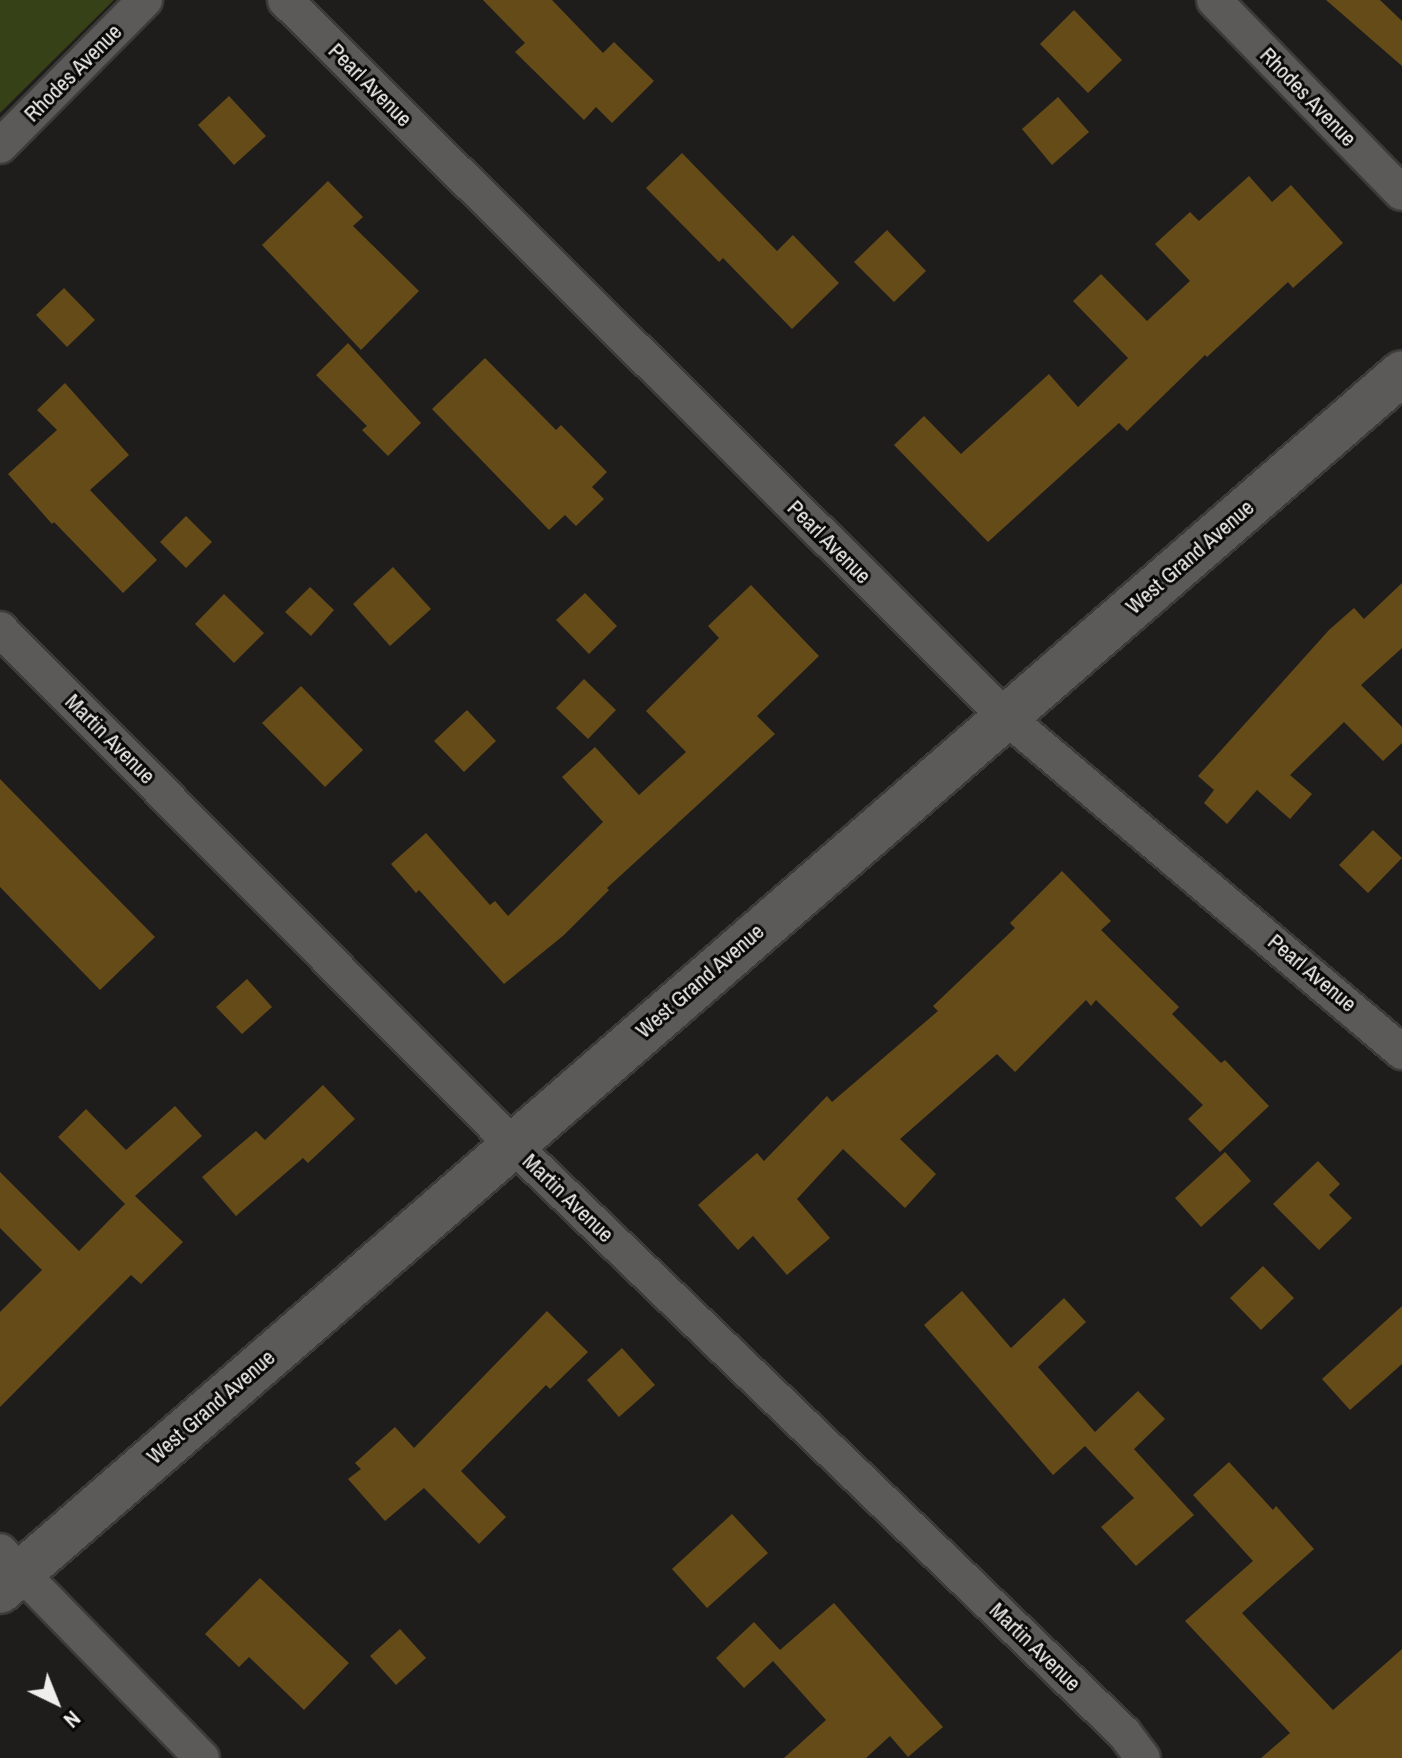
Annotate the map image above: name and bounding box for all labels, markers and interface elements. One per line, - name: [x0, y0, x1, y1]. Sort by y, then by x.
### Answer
- street label: Rhodes Avenue: [18, 18, 128, 128]
- street label: Pearl Avenue: [322, 37, 418, 133]
- street label: Rhodes Avenue: [1254, 42, 1362, 152]
- street label: Pearl Avenue: [781, 494, 877, 590]
- street label: West Grand Avenue: [1120, 494, 1260, 620]
- street label: Martin Avenue: [59, 688, 161, 790]
- street label: West Grand Avenue: [630, 918, 770, 1044]
- street label: Pearl Avenue: [1262, 928, 1362, 1018]
- street label: Martin Avenue: [517, 1148, 619, 1248]
- street label: West Grand Avenue: [141, 1344, 281, 1470]
- street label: Martin Avenue: [984, 1597, 1086, 1697]
- north arrow: [16, 1662, 96, 1742]
- text: N: [57, 1704, 87, 1735]

